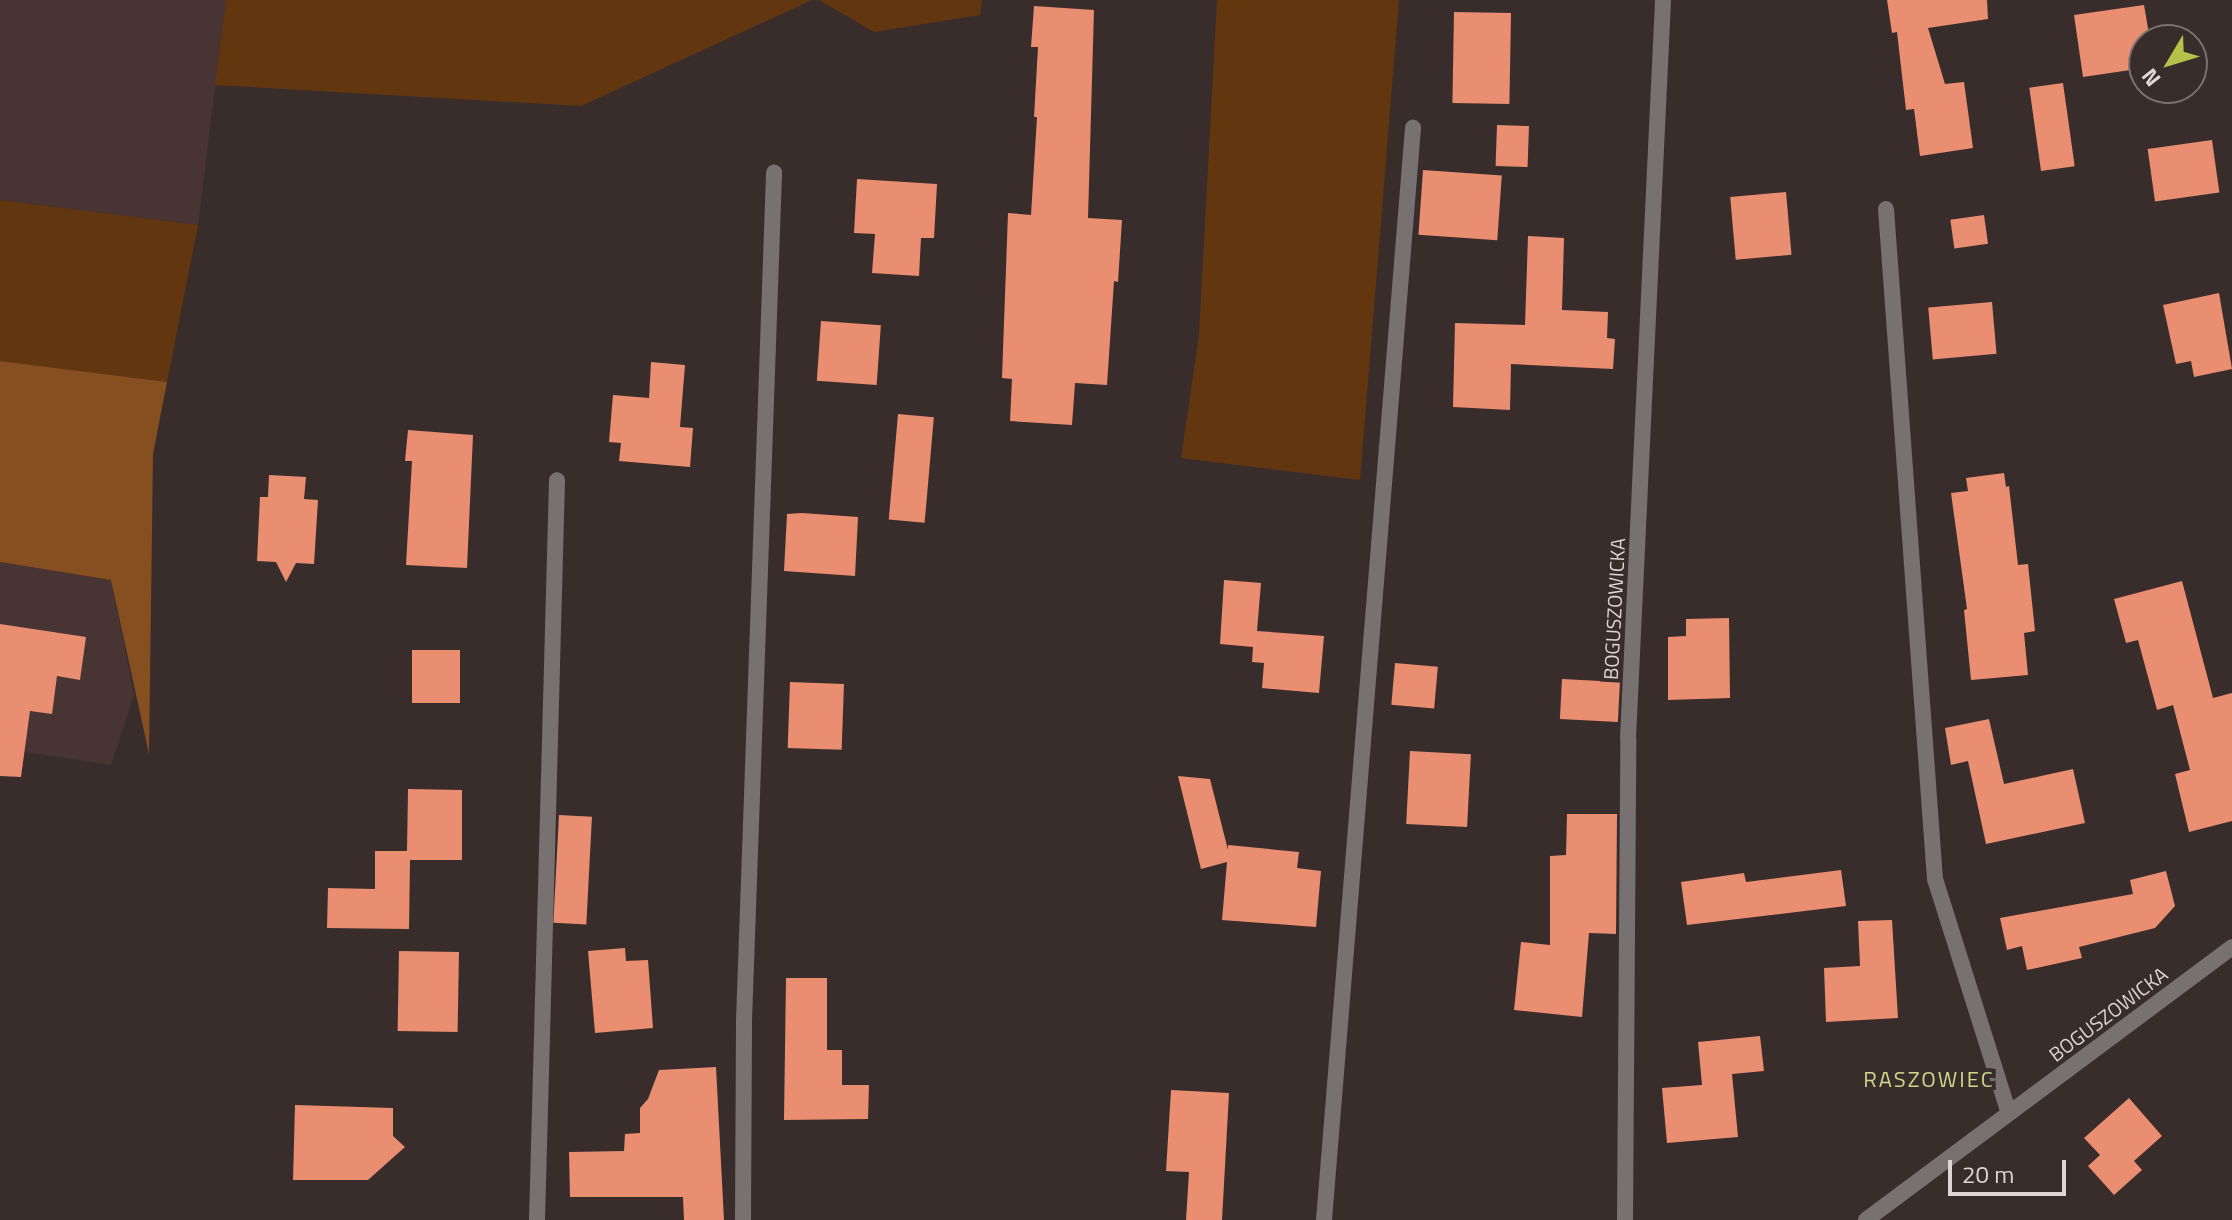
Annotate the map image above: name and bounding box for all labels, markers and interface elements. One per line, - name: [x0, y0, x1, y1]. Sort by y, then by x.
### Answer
- north arrow: [2128, 24, 2208, 104]
- text: N: [2133, 61, 2169, 94]
- street label: BOGUSZOWICKA: [1598, 537, 1630, 681]
- street label: BOGUSZOWICKA: [2044, 962, 2172, 1066]
- district label: RASZOWIEC: [1863, 1067, 1995, 1093]
- scale bar: [1952, 1144, 2070, 1194]
- text: 20 m: [1962, 1156, 2014, 1192]

